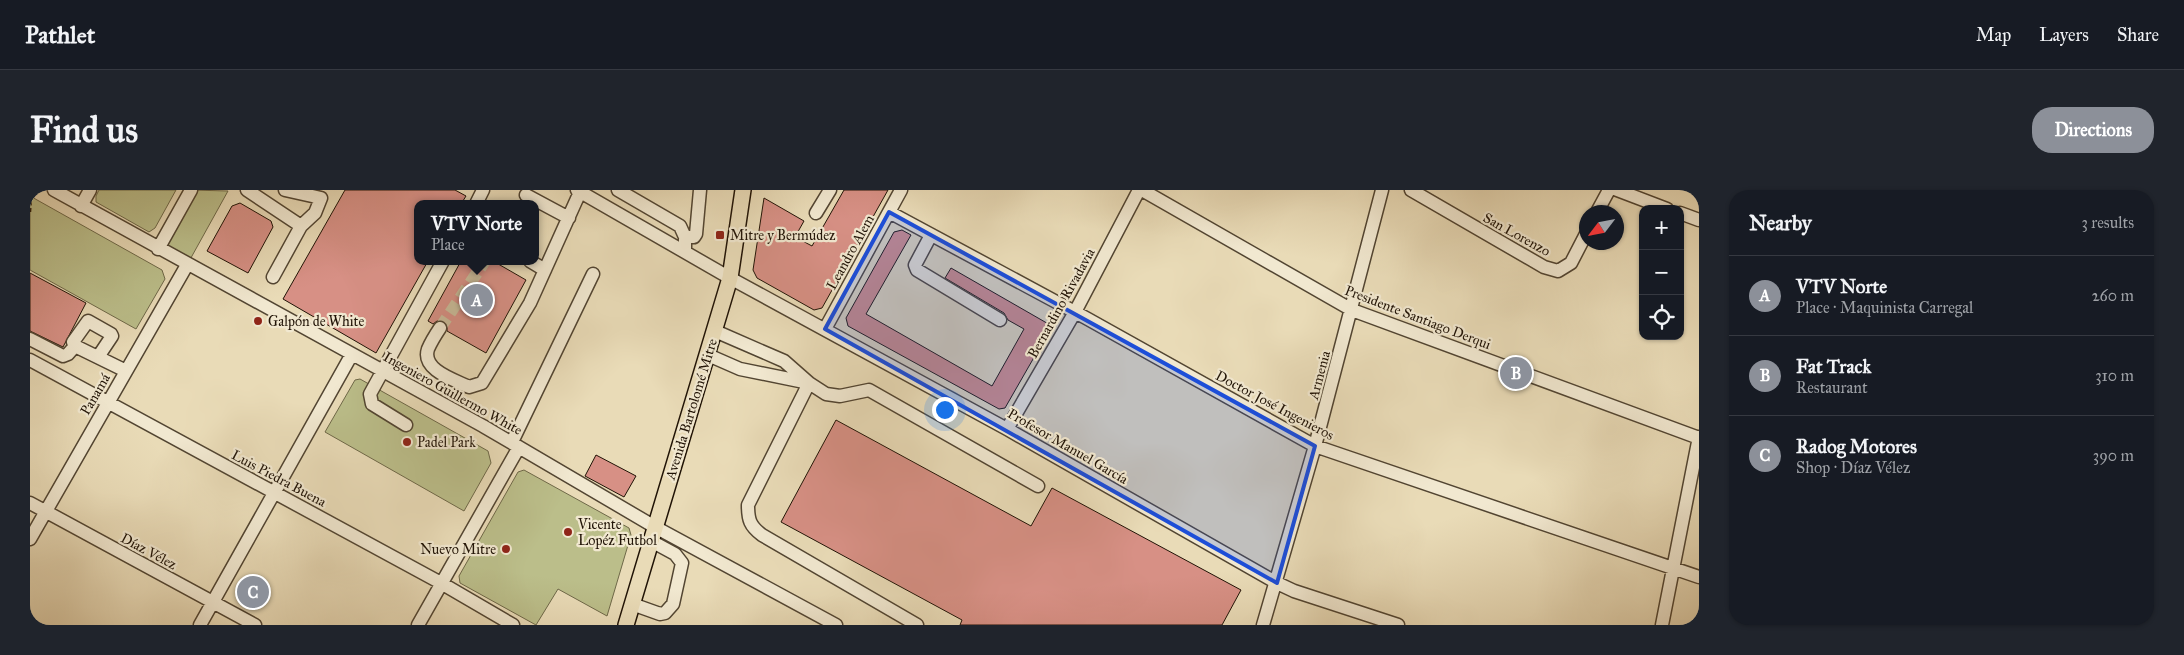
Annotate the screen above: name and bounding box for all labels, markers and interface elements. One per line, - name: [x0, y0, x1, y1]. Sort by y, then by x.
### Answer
- text: Pathlet: [25, 20, 95, 50]
- text: Map: [1976, 24, 2011, 46]
- text: Layers: [2039, 24, 2089, 46]
- text: Share: [2117, 24, 2159, 46]
- button: Directions: [2032, 107, 2154, 153]
- text: Find us: [30, 109, 138, 152]
- popup: [414, 200, 539, 265]
- north arrow: [1579, 205, 1624, 250]
- map controls: [1639, 205, 1684, 340]
- button: +: [1639, 205, 1684, 250]
- street label: San Lorenzo: [1480, 209, 1553, 260]
- text: Nearby: [1749, 210, 1812, 236]
- text: VTV Norte: [431, 212, 522, 235]
- street label: Leandro Alem: [823, 212, 878, 293]
- text: 3 results: [2081, 213, 2134, 232]
- place label: Mitre y Bermúdez: [730, 227, 836, 244]
- marker: Mitre y Bermúdez: [714, 229, 726, 241]
- text: Place: [431, 235, 465, 254]
- street label: Bernardino Rivadavia: [1024, 245, 1099, 361]
- button: −: [1639, 250, 1684, 295]
- text: VTV Norte: [1796, 275, 1887, 298]
- pin: A: [461, 281, 493, 319]
- street label: Presidente Santiago Derqui: [1342, 282, 1493, 354]
- text: A: [1760, 286, 1770, 305]
- text: 260 m: [2092, 286, 2134, 305]
- button: locate: [1639, 295, 1684, 340]
- text: Place · Maquinista Carregal: [1796, 298, 1973, 317]
- place label: Galpón de White: [268, 313, 364, 330]
- marker: Galpón de White: [252, 315, 264, 327]
- street label: Avenida Bartolomé Mitre: [662, 336, 721, 483]
- street label: Ingeniero Guillermo White: [380, 348, 525, 439]
- street label: Armenia: [1305, 349, 1334, 402]
- pin: B: [1500, 354, 1532, 392]
- text: Fat Track: [1796, 355, 1871, 378]
- text: B: [1760, 366, 1770, 385]
- text: 310 m: [2095, 366, 2134, 385]
- street label: Doctor José Ingenieros: [1212, 367, 1337, 445]
- street label: Panamá: [77, 371, 114, 418]
- text: Restaurant: [1796, 378, 1868, 397]
- your location: [932, 397, 958, 423]
- street label: Profesor Manuel García: [1005, 405, 1131, 488]
- place label: Padel Park: [417, 434, 476, 451]
- text: Radog Motores: [1796, 435, 1917, 458]
- marker: Padel Park: [401, 436, 413, 448]
- street label: Luis Piedra Buena: [229, 446, 329, 511]
- text: C: [1760, 446, 1770, 465]
- text: 390 m: [2093, 446, 2134, 465]
- text: Shop · Díaz Vélez: [1796, 458, 1910, 477]
- place label: Vicente Lopéz Futbol: [577, 516, 657, 549]
- marker: Vicente Lopéz Futbol: [562, 526, 574, 538]
- street label: Díaz Vélez: [118, 530, 180, 574]
- place label: Nuevo Mitre: [420, 541, 496, 558]
- marker: Nuevo Mitre: [500, 543, 512, 555]
- pin: C: [237, 573, 269, 611]

